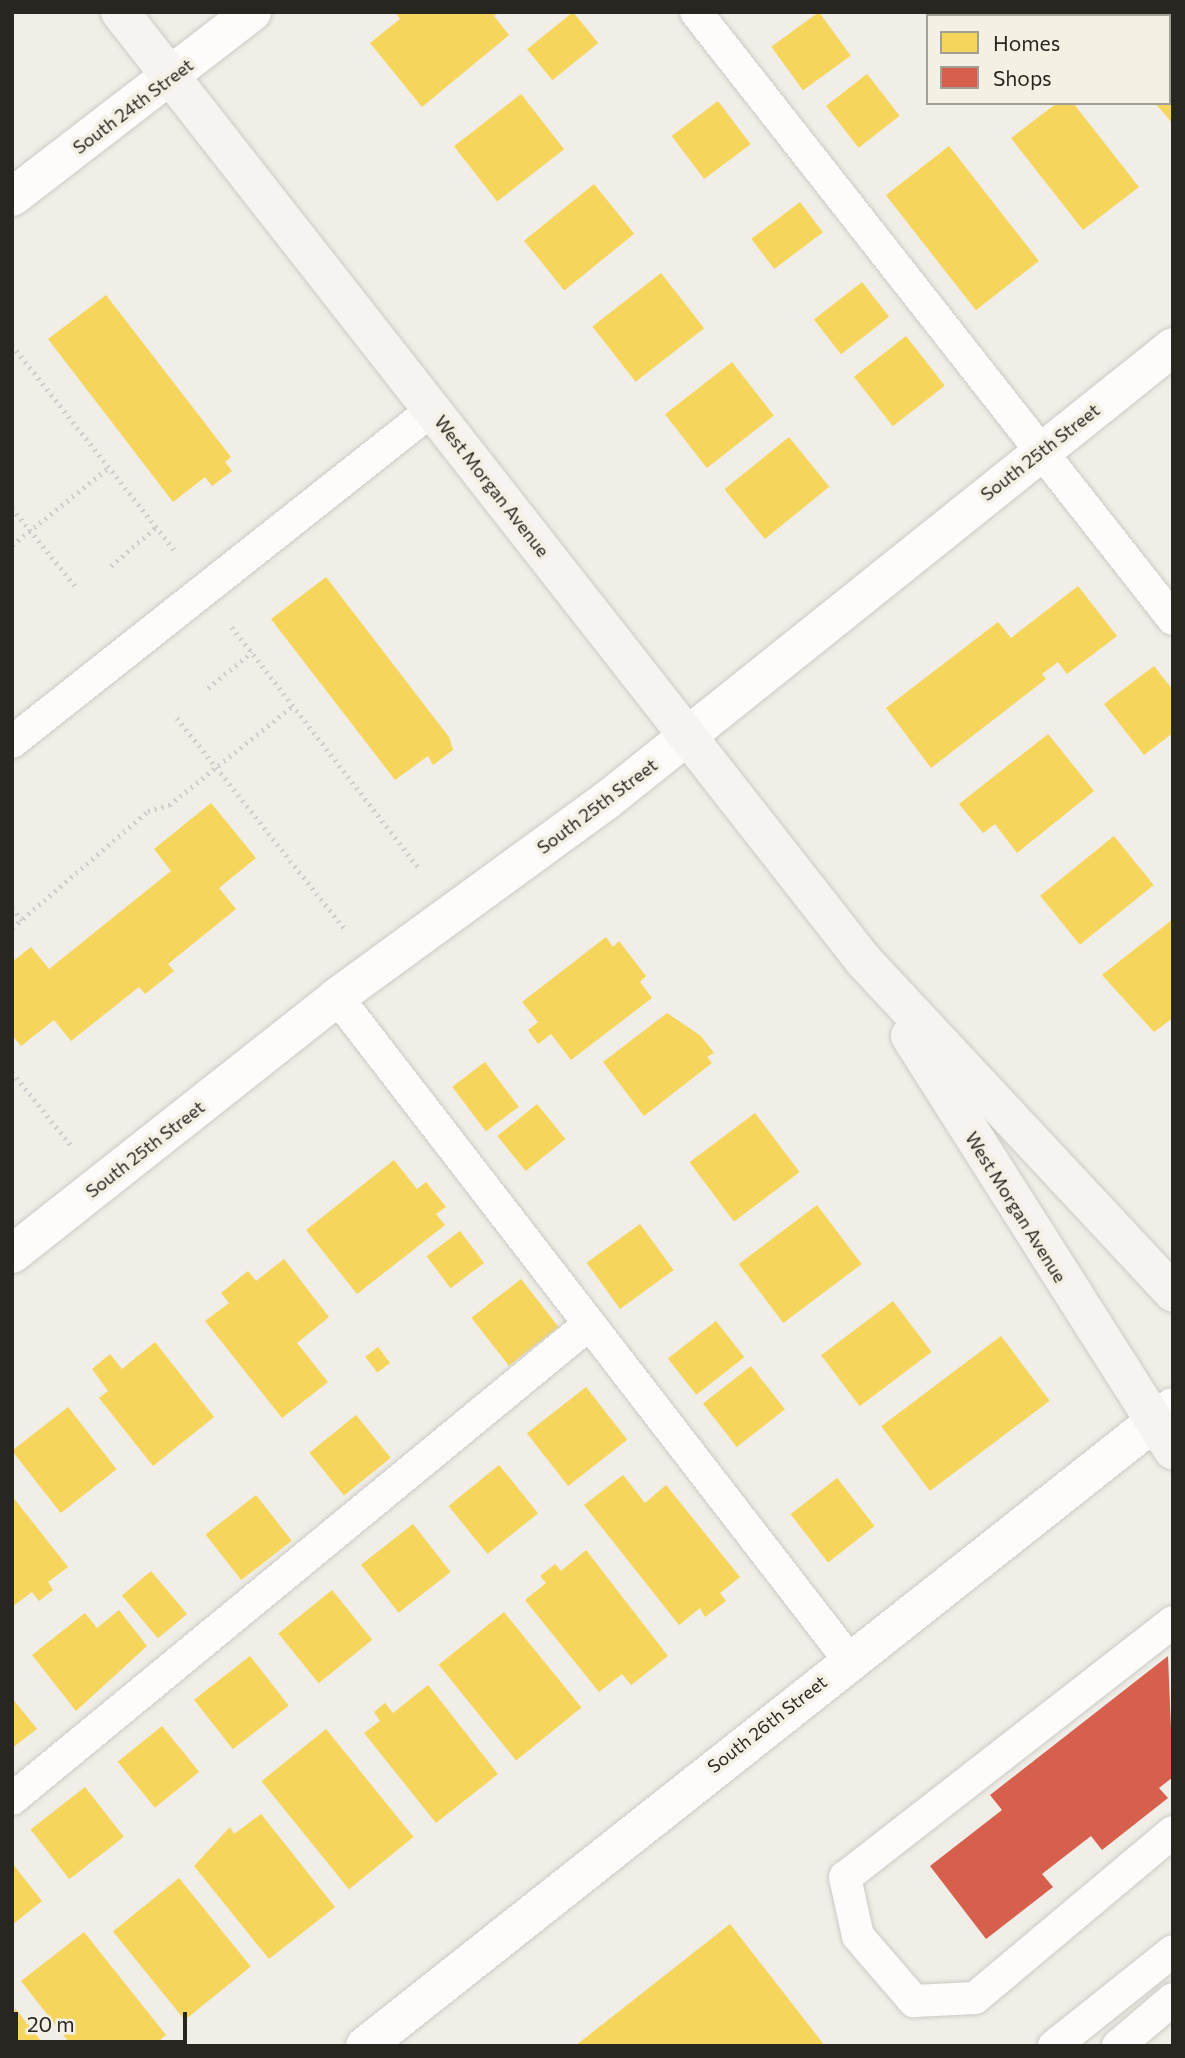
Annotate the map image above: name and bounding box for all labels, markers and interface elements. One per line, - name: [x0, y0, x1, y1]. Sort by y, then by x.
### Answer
- legend: [926, 14, 1171, 105]
- text: Homes: [993, 30, 1060, 55]
- street label: South 24th Street: [69, 54, 197, 158]
- text: Shops: [993, 65, 1052, 90]
- street label: South 25th Street: [976, 399, 1104, 505]
- street label: West Morgan Avenue: [430, 411, 554, 561]
- street label: South 25th Street: [533, 754, 661, 858]
- street label: South 25th Street: [81, 1096, 209, 1202]
- street label: West Morgan Avenue: [961, 1128, 1071, 1286]
- street label: South 26th Street: [703, 1671, 831, 1777]
- scale bar: [18, 1998, 191, 2042]
- text: 20 m: [27, 2011, 75, 2036]

